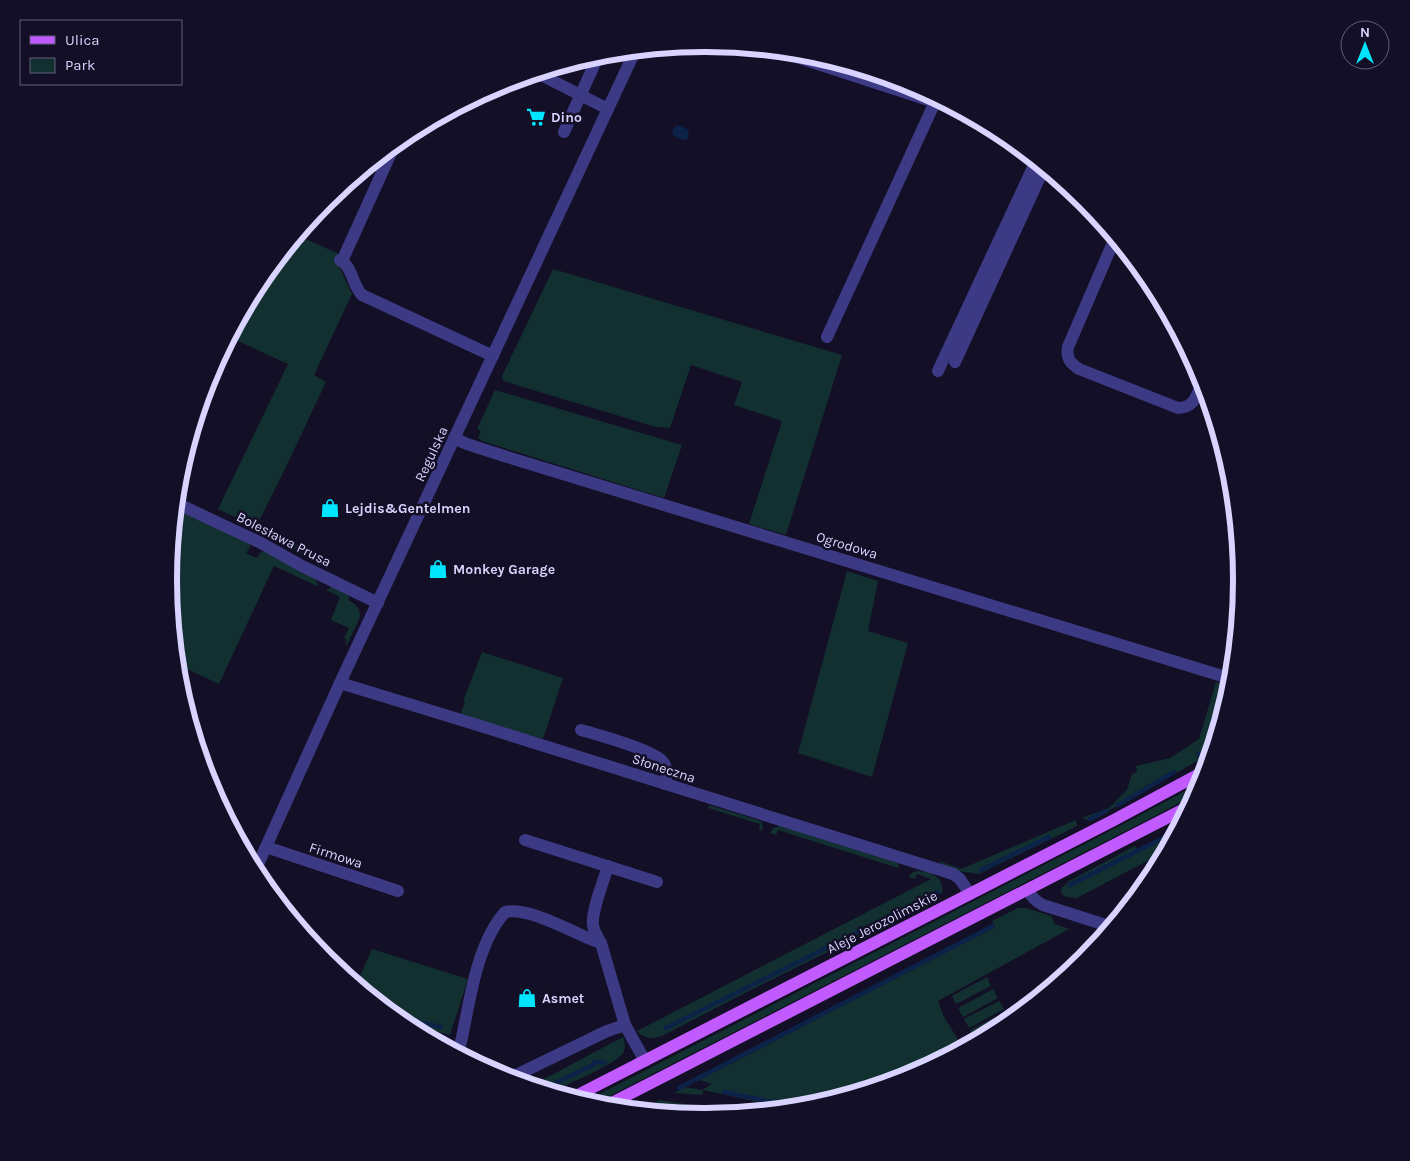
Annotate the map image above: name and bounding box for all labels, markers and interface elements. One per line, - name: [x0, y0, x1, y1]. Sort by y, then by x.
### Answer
- legend: [20, 20, 182, 85]
- north arrow: [1340, 20, 1390, 70]
- text: N: [1360, 24, 1370, 41]
- text: Ulica: [65, 31, 99, 49]
- text: Park: [65, 56, 95, 74]
- supermarket icon: Dino: [525, 106, 547, 128]
- place label: Dino: [551, 109, 582, 126]
- street label: Regulska: [411, 424, 452, 485]
- shop icon: Lejdis&Gentelmen: [319, 497, 341, 519]
- place label: Lejdis&Gentelmen: [345, 500, 470, 517]
- street label: Bolesława Prusa: [234, 508, 334, 571]
- street label: Ogrodowa: [814, 528, 880, 563]
- shop icon: Monkey Garage: [427, 558, 449, 580]
- place label: Monkey Garage: [453, 561, 555, 578]
- street label: Słoneczna: [630, 750, 698, 787]
- street label: Firmowa: [307, 839, 365, 872]
- street label: Aleje Jerozolimskie: [824, 887, 940, 958]
- shop icon: Asmet: [516, 987, 538, 1009]
- place label: Asmet: [542, 990, 585, 1007]

